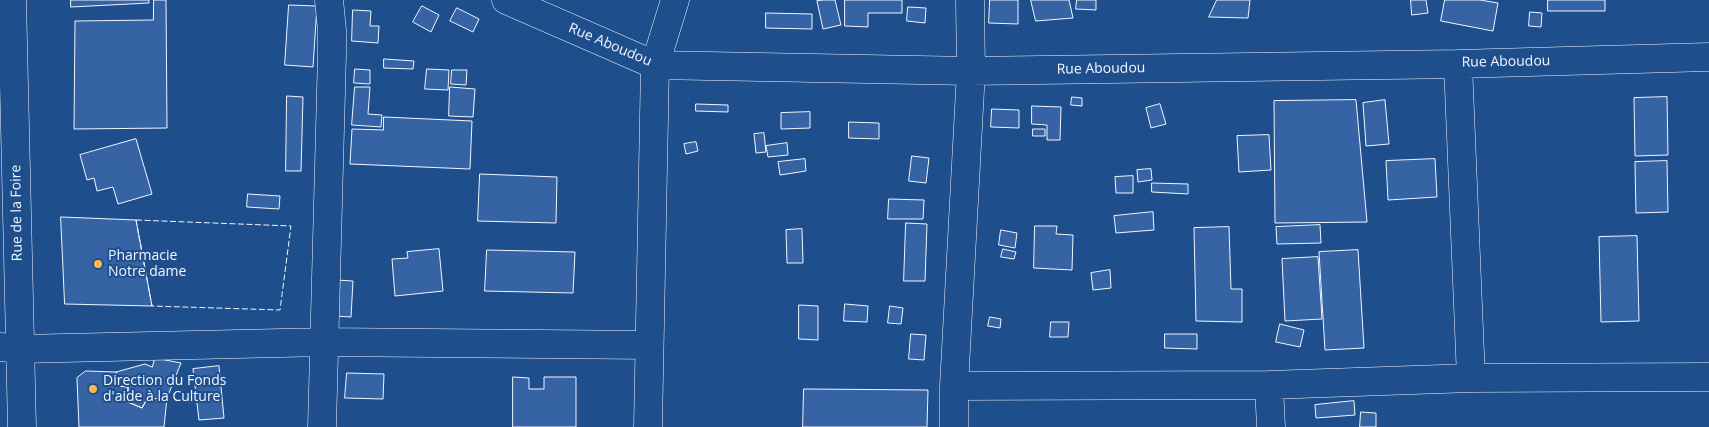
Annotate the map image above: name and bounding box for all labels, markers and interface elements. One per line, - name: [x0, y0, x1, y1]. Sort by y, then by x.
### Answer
- street label: Rue Aboudou: [566, 20, 654, 70]
- street label: Rue Aboudou: [1461, 53, 1551, 71]
- street label: Rue Aboudou: [1056, 60, 1146, 78]
- street label: Rue de la Foire: [8, 165, 26, 261]
- place label: Pharmacie Notre dame: [108, 248, 186, 280]
- marker: Pharmacie Notre dame: [92, 258, 104, 270]
- place label: Direction du Fonds d'aide à la Culture: [103, 373, 226, 406]
- marker: Direction du Fonds d'aide à la Culture: [87, 383, 99, 395]

